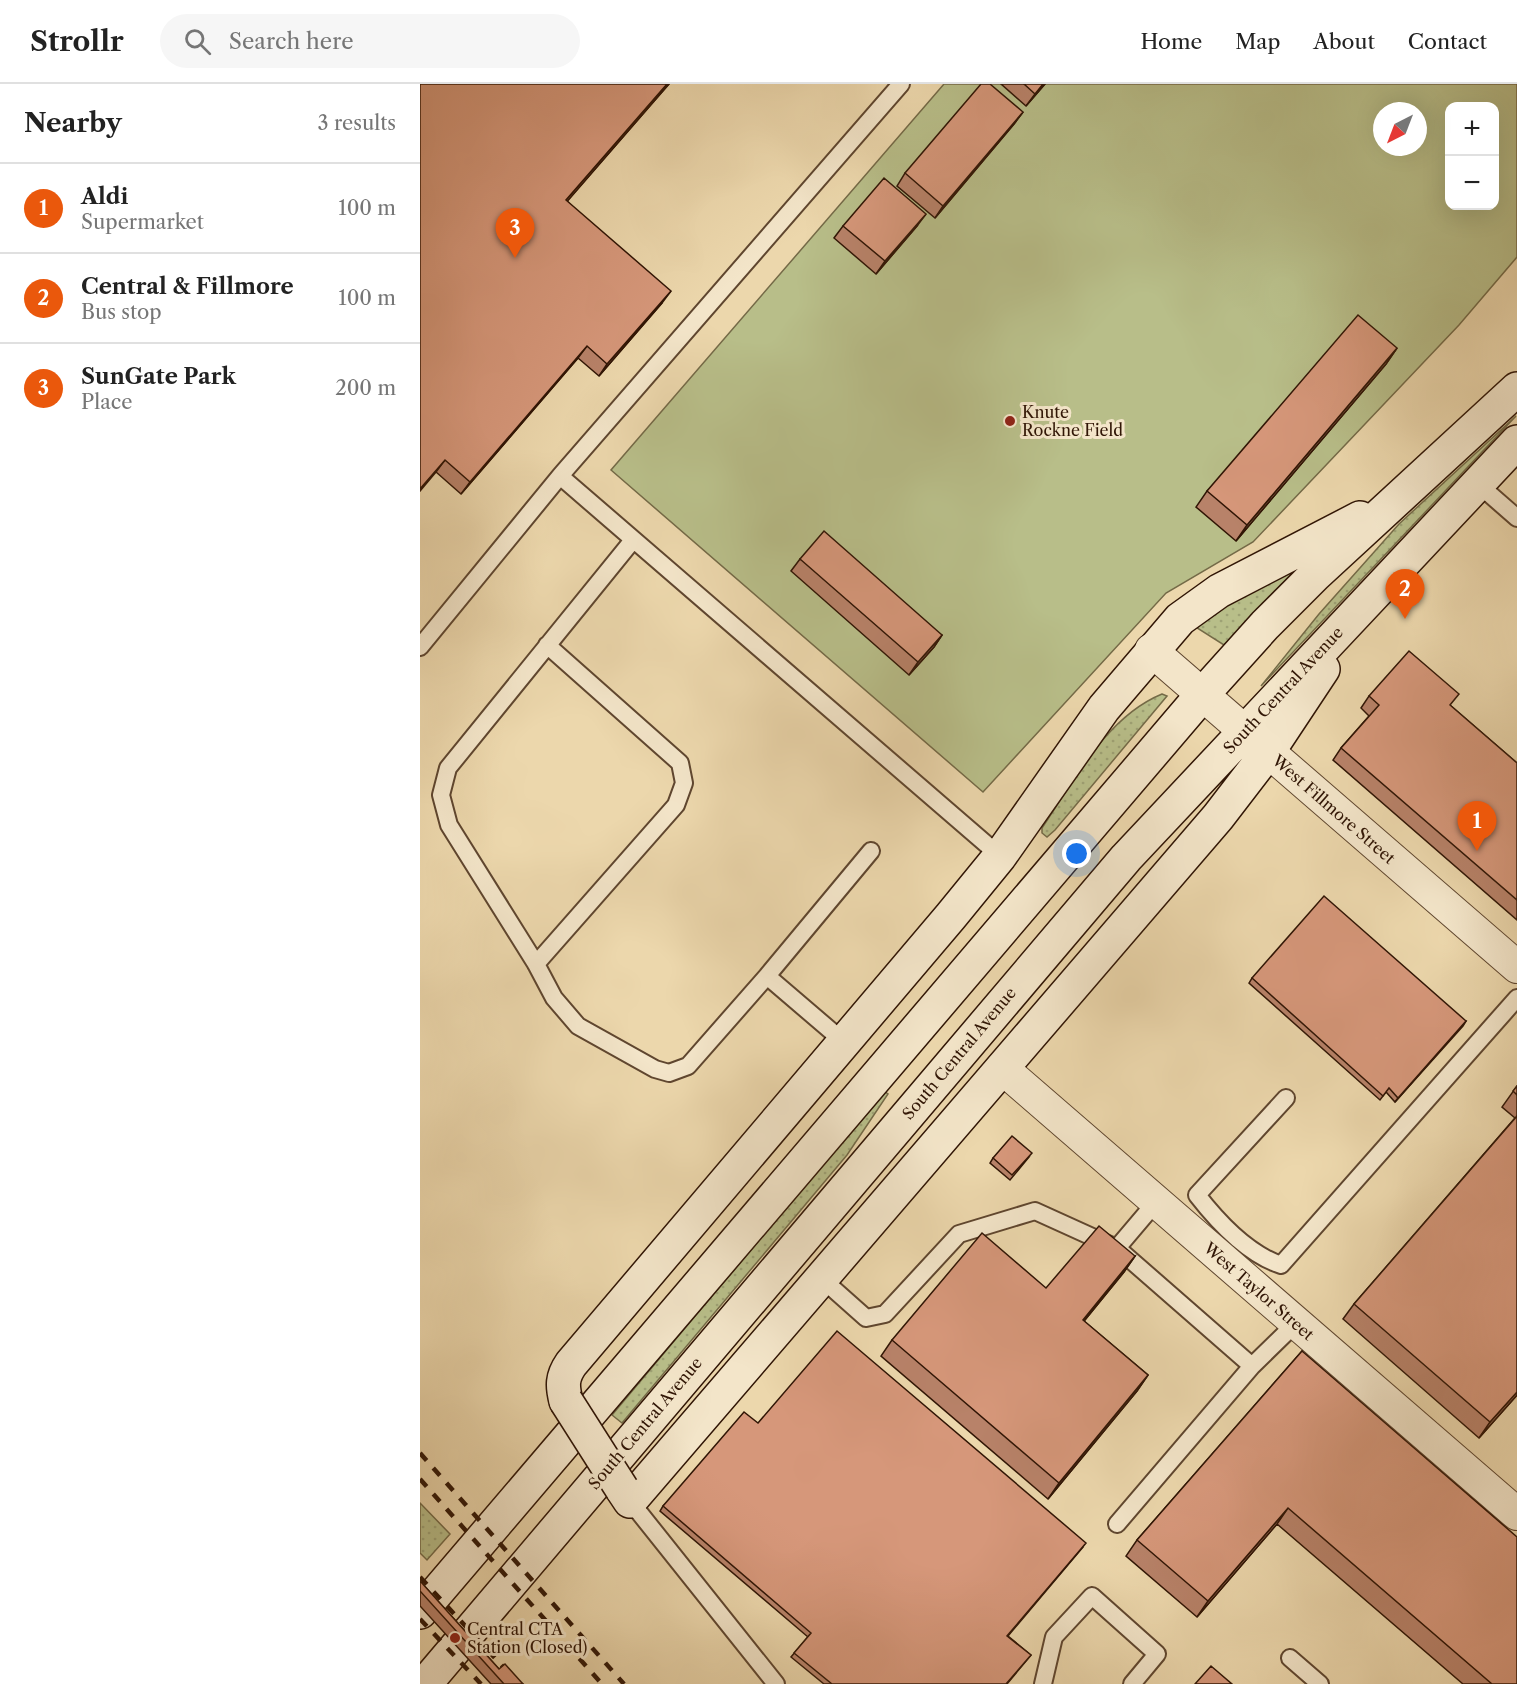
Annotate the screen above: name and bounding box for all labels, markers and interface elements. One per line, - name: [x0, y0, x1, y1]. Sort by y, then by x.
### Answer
- search box: [160, 14, 580, 68]
- text: Strollr: [30, 24, 124, 58]
- icon: search: [181, 25, 214, 58]
- text: Search here: [229, 28, 353, 55]
- text: Home: [1141, 29, 1202, 54]
- text: Map: [1235, 29, 1280, 54]
- text: About: [1313, 29, 1375, 54]
- text: Contact: [1408, 29, 1487, 54]
- north arrow: [1373, 102, 1427, 156]
- map controls: [1445, 102, 1499, 210]
- button: +: [1445, 102, 1499, 156]
- text: Nearby: [24, 107, 122, 139]
- text: 3 results: [318, 111, 396, 135]
- button: −: [1445, 156, 1499, 210]
- text: Aldi: [81, 183, 128, 210]
- text: 1: [39, 196, 48, 220]
- text: 100 m: [338, 196, 396, 220]
- pin: 3: [496, 208, 535, 258]
- text: Supermarket: [81, 210, 204, 234]
- text: Central & Fillmore: [81, 273, 294, 300]
- text: 2: [38, 286, 49, 310]
- text: 100 m: [338, 286, 396, 310]
- text: Bus stop: [81, 300, 162, 324]
- text: SunGate Park: [81, 363, 236, 390]
- text: 3: [38, 376, 49, 400]
- text: 200 m: [335, 376, 396, 400]
- text: Place: [81, 390, 132, 414]
- place label: Knute Rockne Field: [1022, 402, 1123, 440]
- marker: Knute Rockne Field: [1003, 414, 1017, 428]
- pin: 2: [1386, 570, 1424, 619]
- street label: South Central Avenue: [1219, 622, 1347, 758]
- street label: West Fillmore Street: [1268, 749, 1400, 868]
- pin: 1: [1458, 802, 1496, 851]
- your location: [1062, 839, 1091, 868]
- street label: South Central Avenue: [898, 983, 1020, 1123]
- street label: West Taylor Street: [1199, 1237, 1318, 1345]
- street label: South Central Avenue: [584, 1353, 706, 1493]
- place label: Central CTA Station (Closed): [467, 1619, 587, 1657]
- marker: Central CTA Station (Closed): [448, 1631, 462, 1645]

